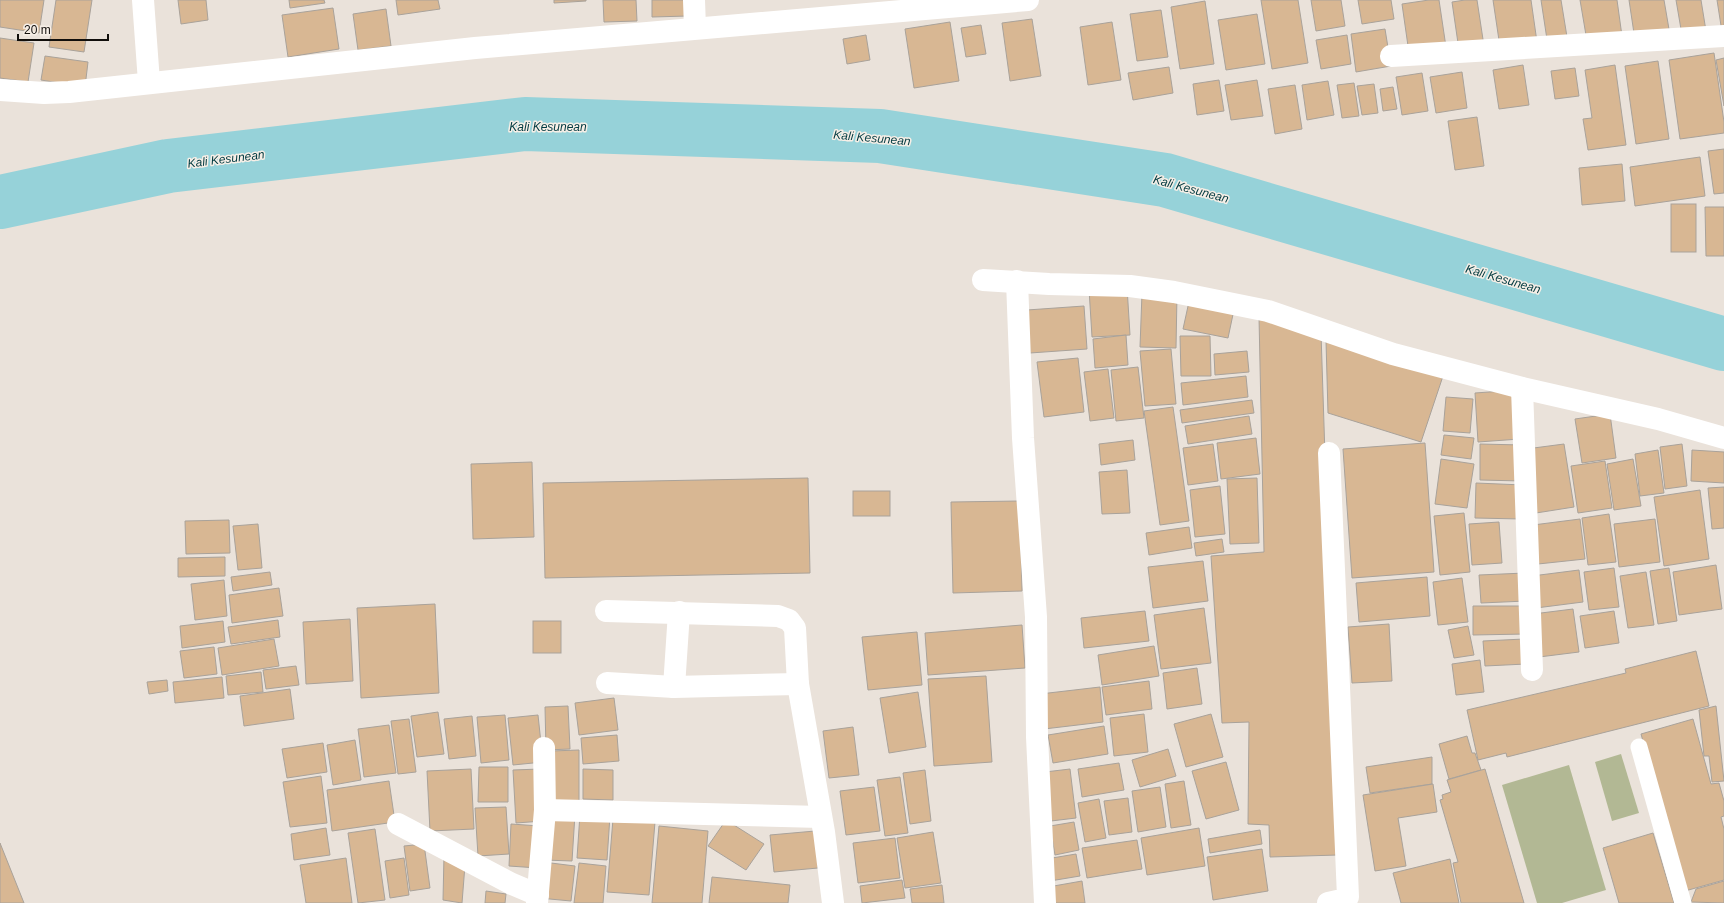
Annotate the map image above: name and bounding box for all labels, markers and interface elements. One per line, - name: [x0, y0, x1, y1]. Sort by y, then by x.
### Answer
- scale bar: [18, 16, 108, 42]
- text: 20 m: [24, 23, 51, 37]
- water label: Kali Kesunean: [509, 120, 587, 134]
- water label: Kali Kesunean: [833, 128, 911, 148]
- water label: Kali Kesunean: [187, 147, 266, 171]
- water label: Kali Kesunean: [1152, 172, 1231, 206]
- water label: Kali Kesunean: [1464, 262, 1542, 296]

